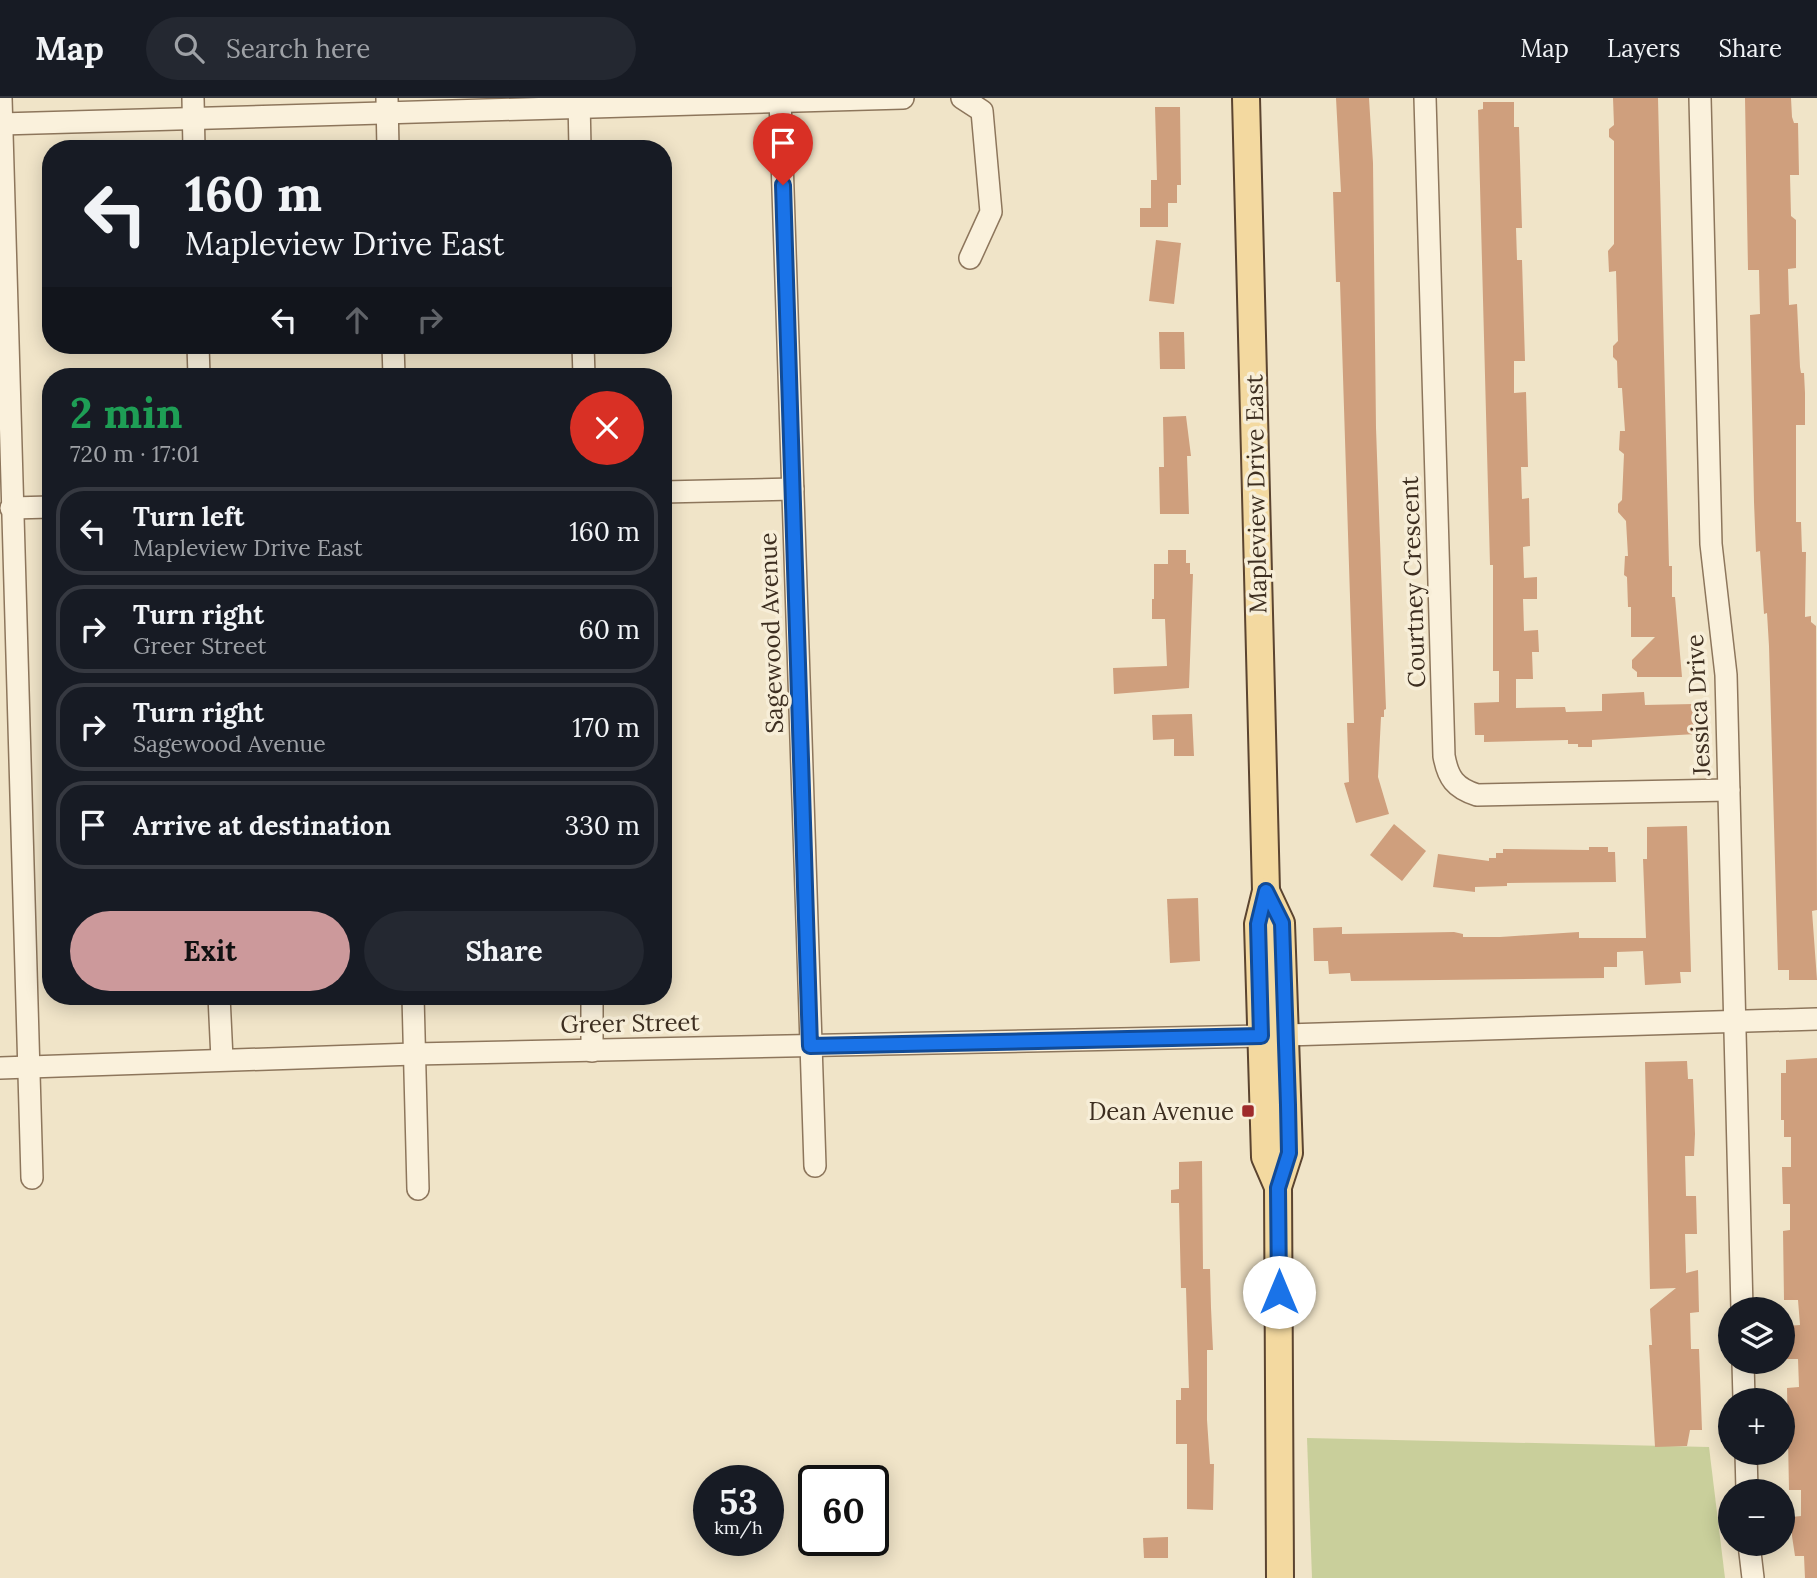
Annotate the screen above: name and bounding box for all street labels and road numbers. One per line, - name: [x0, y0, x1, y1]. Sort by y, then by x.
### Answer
- street label: Mapleview Drive East: [1238, 373, 1274, 614]
- street label: Courtney Crescent: [1394, 475, 1432, 688]
- street label: Sagewood Avenue: [752, 532, 790, 734]
- street label: Jessica Drive: [1679, 633, 1717, 778]
- street label: Greer Street: [560, 1006, 701, 1040]

